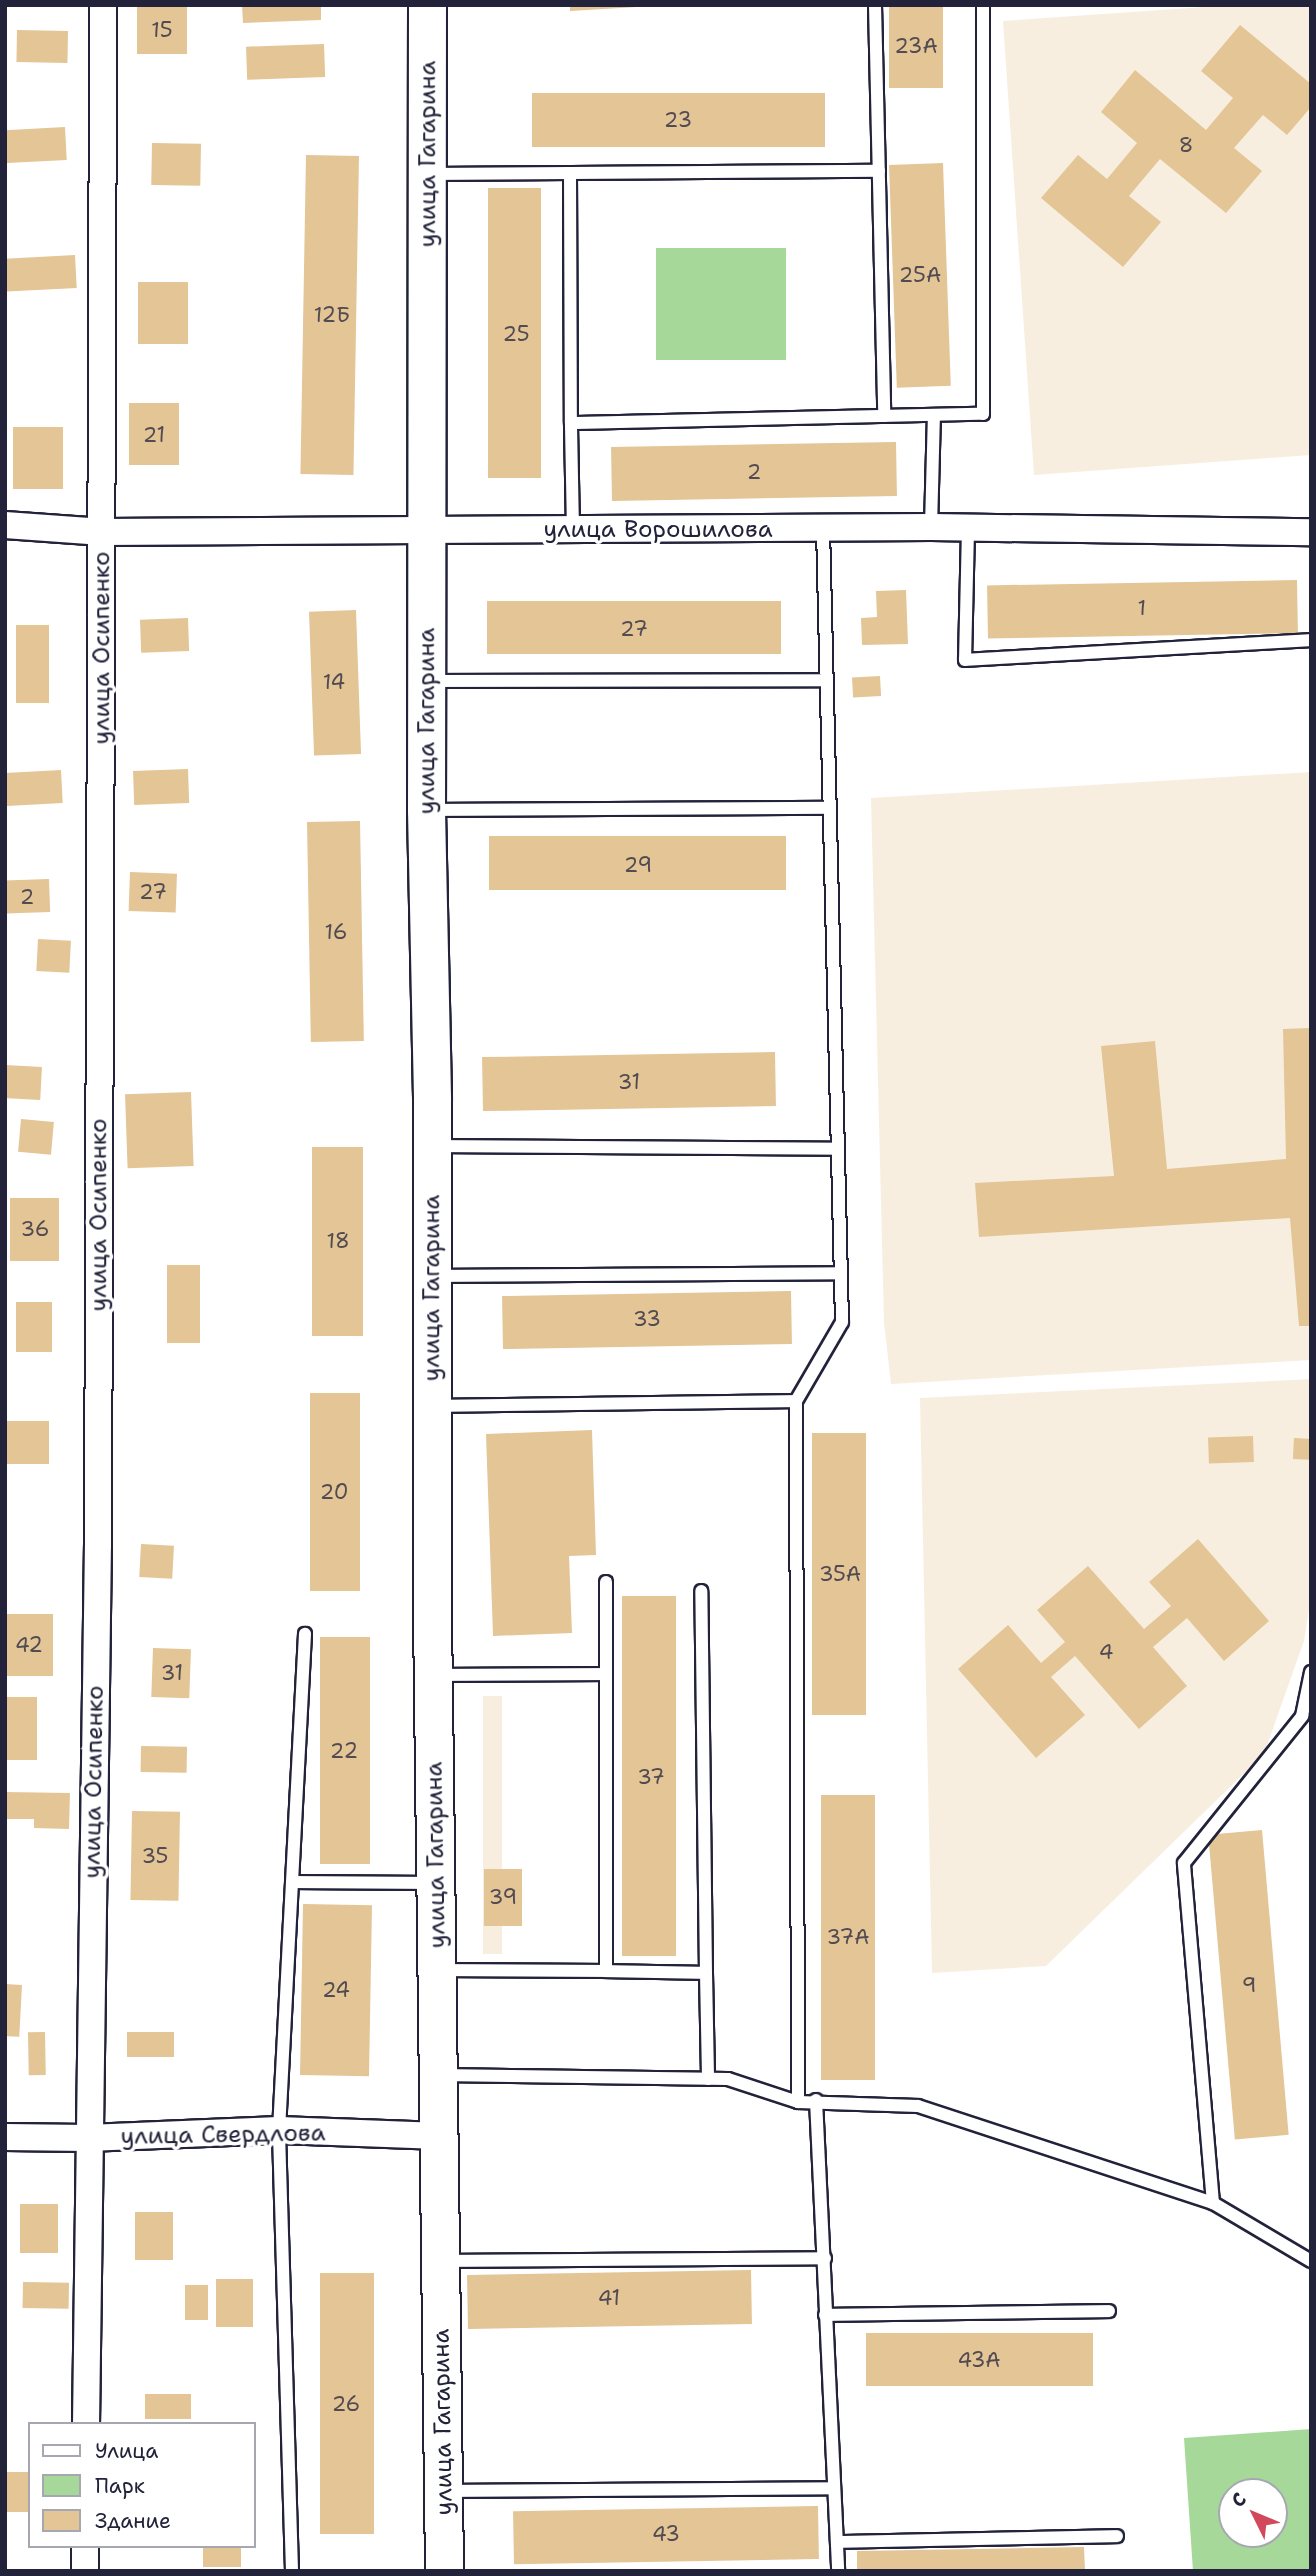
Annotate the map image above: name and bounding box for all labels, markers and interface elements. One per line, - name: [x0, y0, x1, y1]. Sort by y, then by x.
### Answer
- house number: 15: [151, 17, 173, 43]
- house number: 23А: [894, 33, 938, 59]
- street label: улица Гагарина: [414, 61, 442, 247]
- house number: 23: [664, 107, 692, 133]
- house number: 8: [1179, 132, 1193, 158]
- house number: 25А: [899, 262, 941, 288]
- house number: 12Б: [314, 302, 350, 328]
- house number: 25: [502, 321, 530, 347]
- house number: 21: [143, 422, 165, 448]
- house number: 2: [747, 459, 761, 485]
- street label: улица Ворошилова: [543, 516, 773, 544]
- street label: улица Осипенко: [88, 552, 116, 744]
- house number: 1: [1138, 595, 1146, 621]
- house number: 27: [620, 616, 648, 642]
- street label: улица Гагарина: [413, 628, 441, 814]
- house number: 14: [323, 669, 345, 695]
- house number: 29: [624, 852, 652, 878]
- house number: 27: [139, 879, 167, 905]
- house number: 2: [20, 884, 34, 910]
- house number: 16: [325, 919, 347, 945]
- house number: 31: [618, 1069, 640, 1095]
- street label: улица Осипенко: [85, 1119, 113, 1311]
- street label: улица Гагарина: [418, 1195, 446, 1381]
- house number: 36: [21, 1216, 49, 1242]
- house number: 18: [326, 1228, 350, 1254]
- house number: 33: [633, 1306, 661, 1332]
- house number: 20: [320, 1479, 348, 1505]
- house number: 35А: [819, 1561, 861, 1587]
- house number: 42: [15, 1632, 43, 1658]
- house number: 4: [1099, 1639, 1113, 1665]
- house number: 31: [161, 1660, 183, 1686]
- street label: улица Осипенко: [78, 1685, 110, 1879]
- house number: 22: [330, 1738, 358, 1764]
- street label: улица Гагарина: [420, 1761, 452, 1949]
- house number: 37: [637, 1764, 665, 1790]
- house number: 35: [142, 1843, 168, 1869]
- house number: 39: [489, 1884, 517, 1910]
- house number: 37А: [827, 1924, 869, 1950]
- house number: 9: [1242, 1972, 1256, 1998]
- house number: 24: [322, 1977, 350, 2003]
- street label: улица Свердлова: [120, 2119, 326, 2151]
- house number: 41: [598, 2285, 620, 2311]
- street label: улица Гагарина: [427, 2328, 459, 2516]
- house number: 43А: [957, 2347, 1001, 2373]
- house number: 26: [332, 2391, 360, 2417]
- legend: [28, 2422, 256, 2548]
- text: Улица: [95, 2437, 158, 2465]
- text: Парк: [95, 2472, 145, 2500]
- north arrow: [1218, 2478, 1288, 2548]
- text: С: [1226, 2487, 1252, 2512]
- text: Здание: [95, 2507, 171, 2535]
- house number: 43: [652, 2521, 680, 2547]

